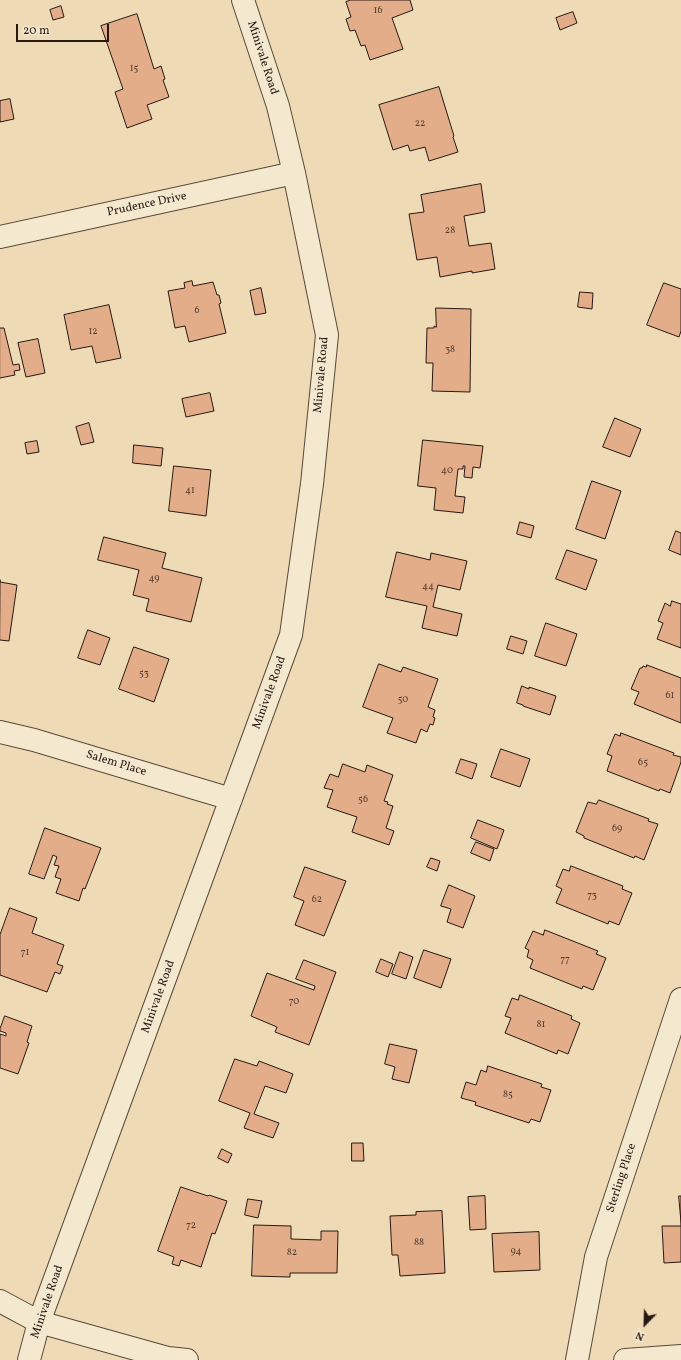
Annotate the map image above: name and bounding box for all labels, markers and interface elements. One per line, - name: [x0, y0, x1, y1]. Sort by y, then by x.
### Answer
- house number: 16: [374, 5, 382, 17]
- scale bar: [18, 16, 111, 42]
- street label: Minivale Road: [243, 19, 281, 97]
- text: 20 m: [23, 23, 50, 39]
- house number: 15: [130, 63, 138, 75]
- house number: 22: [415, 118, 425, 130]
- street label: Prudence Drive: [106, 190, 188, 220]
- house number: 28: [445, 225, 455, 237]
- house number: 6: [194, 305, 200, 317]
- house number: 12: [88, 326, 98, 338]
- street label: Minivale Road: [311, 336, 333, 414]
- house number: 38: [445, 344, 455, 356]
- house number: 40: [441, 465, 453, 477]
- house number: 41: [185, 485, 195, 497]
- house number: 49: [149, 573, 159, 585]
- house number: 44: [422, 581, 434, 593]
- street label: Minivale Road: [250, 655, 290, 731]
- house number: 53: [139, 668, 149, 680]
- house number: 61: [666, 690, 674, 702]
- house number: 50: [398, 694, 408, 706]
- street label: Salem Place: [84, 748, 148, 780]
- house number: 65: [638, 757, 648, 769]
- house number: 56: [358, 794, 368, 806]
- house number: 69: [612, 823, 622, 835]
- house number: 73: [587, 890, 597, 902]
- house number: 62: [312, 894, 322, 906]
- house number: 71: [21, 947, 29, 959]
- house number: 77: [560, 954, 570, 966]
- street label: Minivale Road: [139, 959, 179, 1035]
- house number: 70: [289, 996, 299, 1008]
- house number: 81: [537, 1019, 545, 1031]
- house number: 85: [503, 1089, 513, 1101]
- street label: Sterling Place: [604, 1142, 640, 1214]
- house number: 72: [186, 1220, 196, 1232]
- house number: 88: [414, 1237, 424, 1249]
- house number: 94: [511, 1246, 521, 1258]
- house number: 82: [287, 1247, 297, 1259]
- street label: Minivale Road: [29, 1263, 67, 1341]
- north arrow: [625, 1304, 665, 1344]
- text: N: [634, 1327, 647, 1344]

